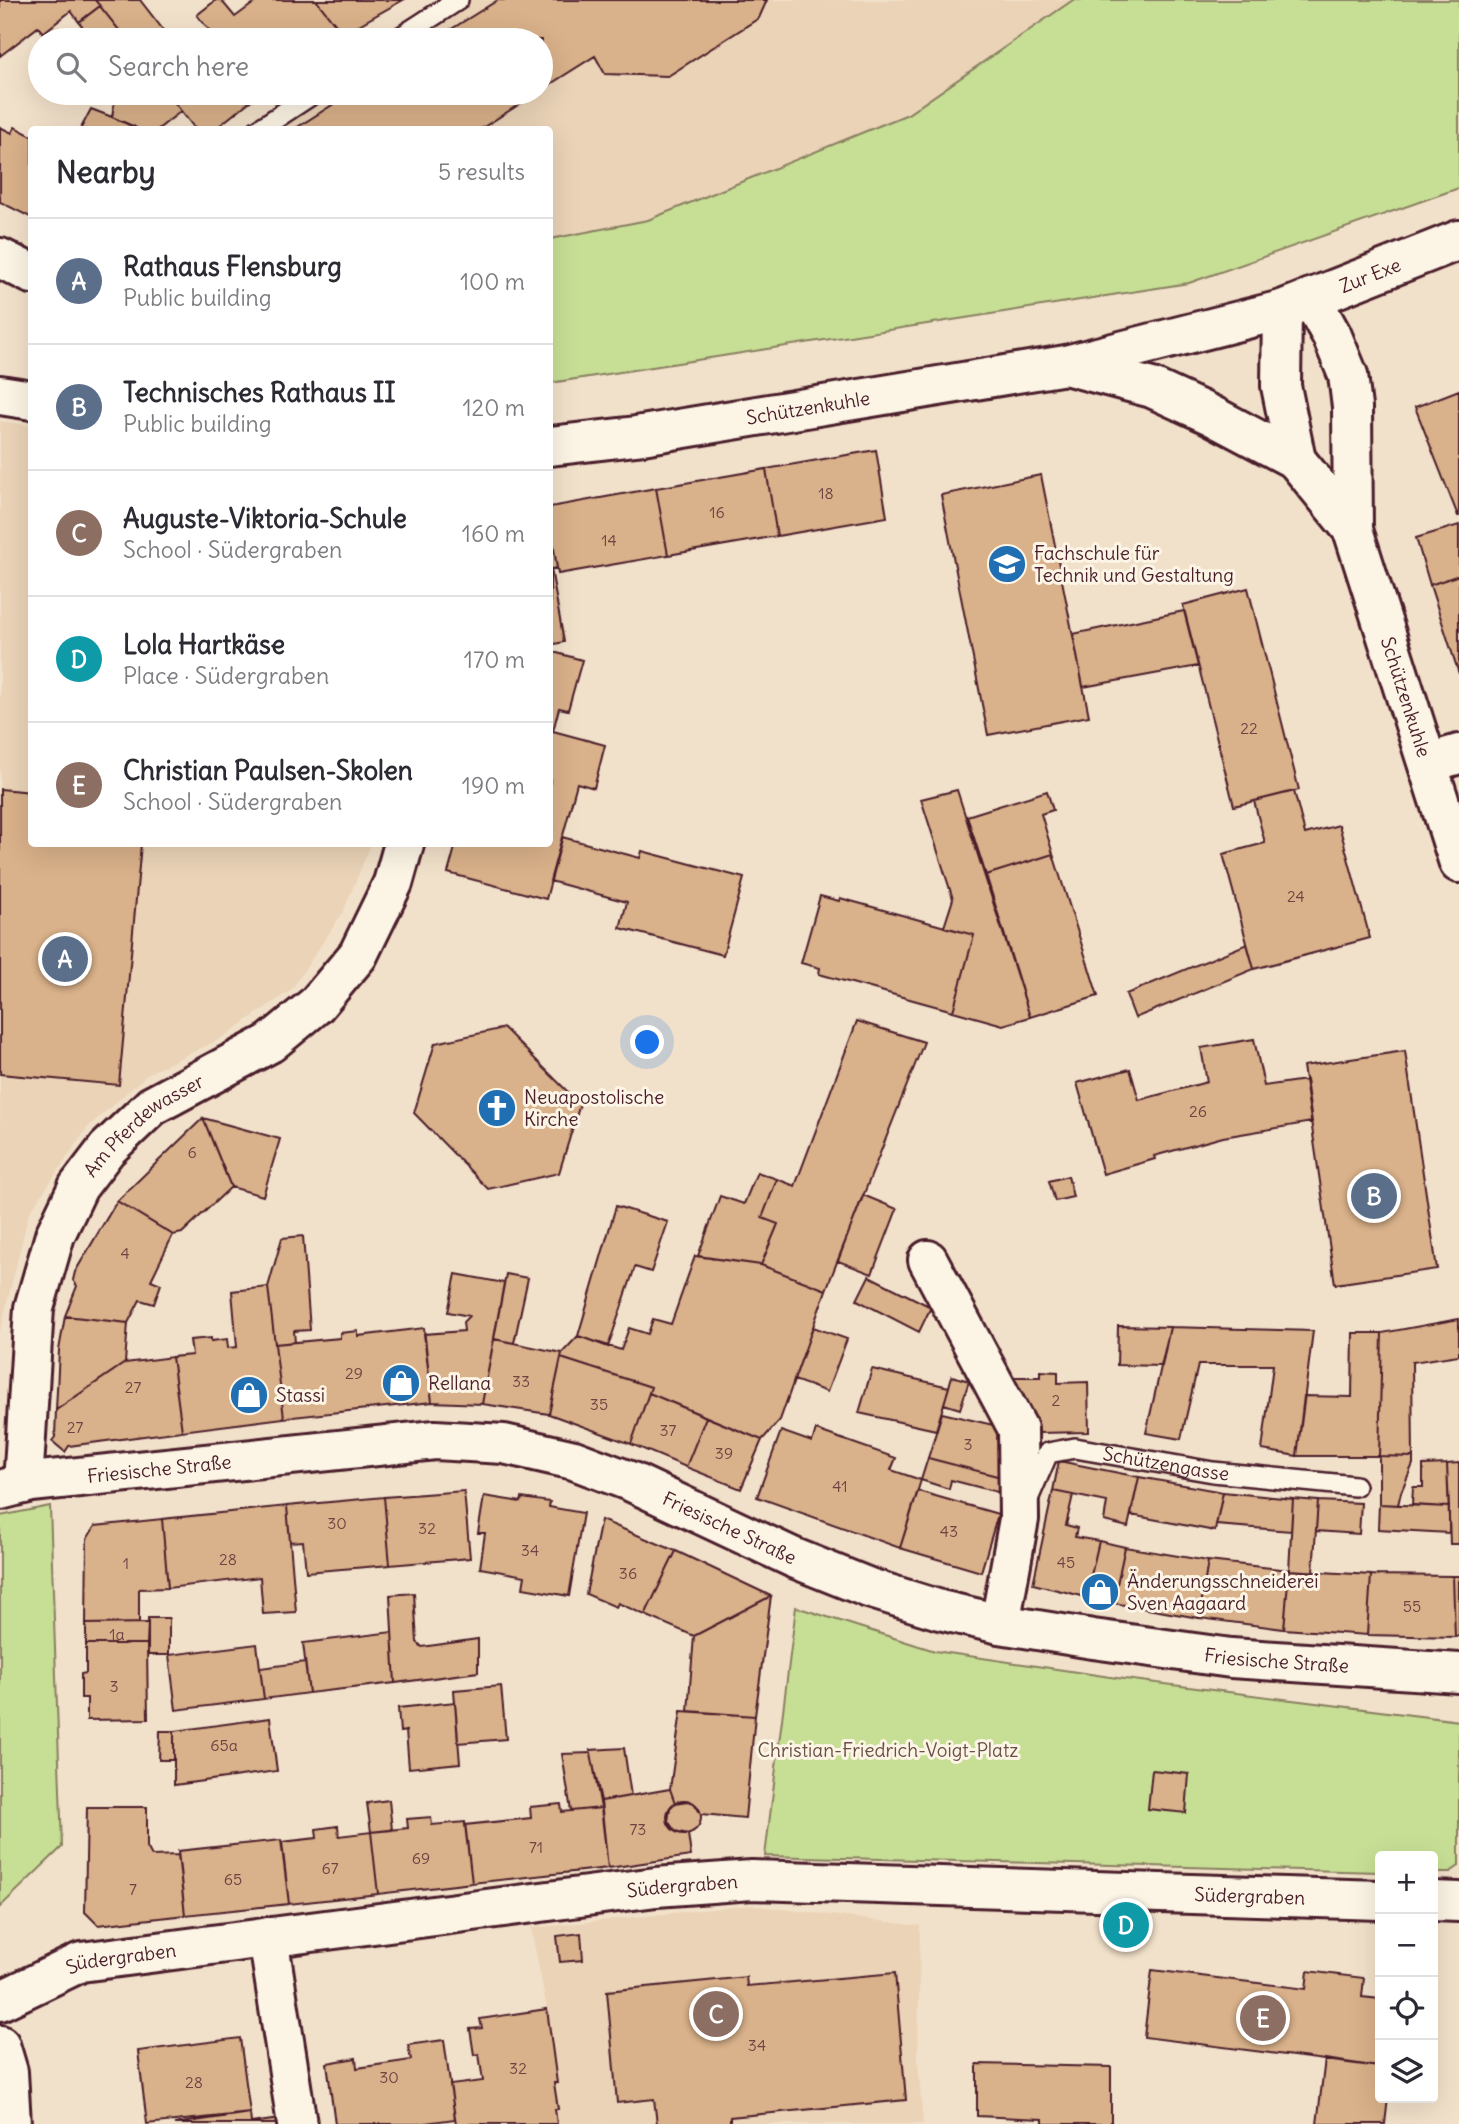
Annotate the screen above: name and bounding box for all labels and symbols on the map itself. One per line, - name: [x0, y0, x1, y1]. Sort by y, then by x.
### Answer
- street label: Zur Exe: [1336, 252, 1404, 298]
- street label: Schützenkuhle: [744, 386, 872, 430]
- house number: 18: [818, 483, 834, 503]
- house number: 16: [709, 502, 725, 522]
- house number: 14: [601, 530, 617, 550]
- place label: Fachschule für Technik und Gestaltung: [1034, 541, 1234, 587]
- school or university icon: Fachschule für Technik und Gestaltung: [986, 543, 1028, 585]
- street label: Schützenkuhle: [1376, 634, 1437, 760]
- house number: 22: [1240, 718, 1258, 738]
- house number: 24: [1287, 886, 1305, 906]
- pin: A: [42, 933, 88, 985]
- your location: [630, 1025, 664, 1059]
- street label: Am Pferdewasser: [78, 1069, 208, 1182]
- place label: Neuapostolische Kirche: [524, 1085, 664, 1131]
- church icon: Neuapostolische Kirche: [476, 1087, 518, 1129]
- house number: 26: [1189, 1101, 1207, 1121]
- house number: 6: [187, 1142, 197, 1162]
- pin: B: [1351, 1170, 1397, 1222]
- house number: 4: [120, 1243, 130, 1263]
- shop icon: Rellana: [380, 1362, 422, 1404]
- house number: 29: [345, 1363, 363, 1383]
- place label: Rellana: [428, 1371, 491, 1395]
- house number: 33: [512, 1371, 530, 1391]
- shop icon: Stassi: [228, 1374, 270, 1416]
- house number: 27: [125, 1377, 141, 1397]
- place label: Stassi: [276, 1383, 325, 1407]
- house number: 2: [1052, 1390, 1061, 1410]
- house number: 35: [590, 1394, 608, 1414]
- house number: 27: [67, 1417, 83, 1437]
- house number: 37: [660, 1420, 677, 1440]
- house number: 3: [963, 1434, 973, 1454]
- street label: Schützengasse: [1101, 1441, 1230, 1486]
- house number: 39: [715, 1443, 733, 1463]
- street label: Friesische Straße: [86, 1449, 233, 1488]
- house number: 41: [832, 1476, 848, 1496]
- street label: Friesische Straße: [659, 1486, 800, 1569]
- house number: 30: [327, 1513, 347, 1533]
- house number: 32: [418, 1518, 436, 1538]
- house number: 43: [940, 1521, 958, 1541]
- house number: 34: [521, 1540, 539, 1560]
- house number: 28: [219, 1549, 237, 1569]
- house number: 45: [1057, 1552, 1075, 1572]
- house number: 1: [123, 1553, 129, 1573]
- house number: 36: [619, 1563, 637, 1583]
- place label: Änderungsschneiderei Sven Aagaard: [1127, 1569, 1318, 1615]
- shop icon: Änderungsschneiderei Sven Aagaard: [1079, 1571, 1121, 1613]
- house number: 55: [1403, 1596, 1421, 1616]
- house number: 1a: [109, 1624, 125, 1644]
- street label: Friesische Straße: [1203, 1642, 1350, 1678]
- house number: 3: [109, 1676, 119, 1696]
- house number: 65a: [210, 1735, 238, 1755]
- park label: Christian-Friedrich-Voigt-Platz: [758, 1738, 1018, 1762]
- house number: 73: [630, 1819, 646, 1839]
- house number: 71: [529, 1837, 543, 1857]
- house number: 69: [412, 1848, 430, 1868]
- house number: 67: [321, 1858, 339, 1878]
- house number: 65: [224, 1869, 242, 1889]
- street label: Südergraben: [625, 1869, 739, 1903]
- house number: 7: [129, 1879, 137, 1899]
- street label: Südergraben: [1194, 1882, 1306, 1910]
- pin: D: [1103, 1899, 1149, 1951]
- street label: Südergraben: [62, 1938, 177, 1980]
- pin: C: [693, 1988, 739, 2040]
- pin: E: [1240, 1992, 1286, 2044]
- house number: 34: [748, 2035, 766, 2055]
- house number: 32: [509, 2058, 527, 2078]
- house number: 30: [379, 2067, 399, 2087]
- house number: 28: [185, 2072, 203, 2092]

